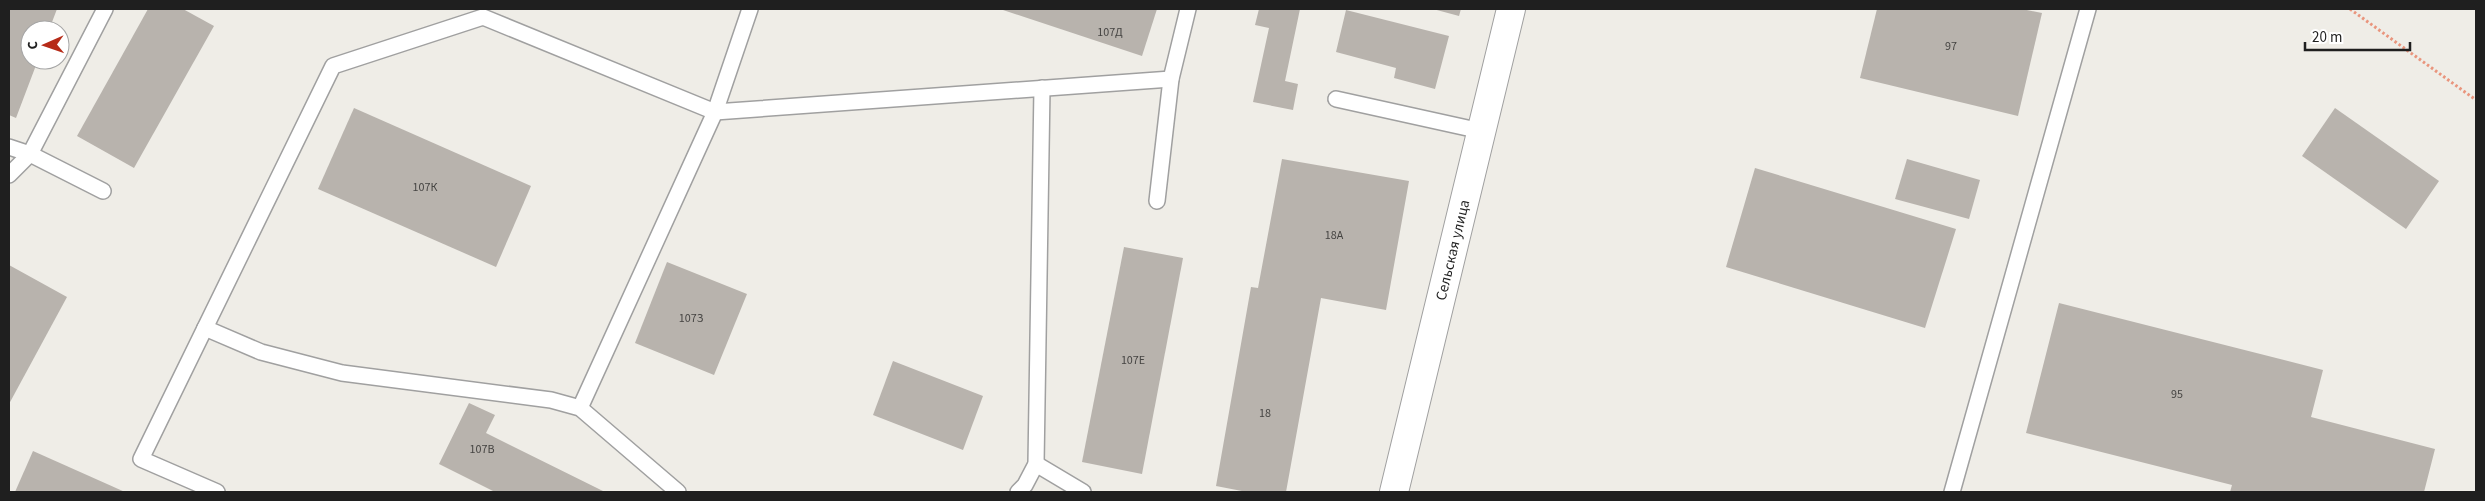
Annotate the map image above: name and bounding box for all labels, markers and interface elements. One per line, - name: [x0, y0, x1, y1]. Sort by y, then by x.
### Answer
- north arrow: [20, 20, 70, 70]
- scale bar: [2305, 20, 2410, 52]
- house number: 107Д: [1097, 24, 1123, 41]
- text: 20 m: [2312, 27, 2342, 48]
- house number: 97: [1945, 38, 1957, 55]
- text: С: [23, 41, 43, 50]
- house number: 107К: [413, 179, 437, 196]
- street label: Сельская улица: [1431, 198, 1475, 303]
- house number: 18А: [1325, 227, 1344, 244]
- house number: 107З: [679, 310, 704, 327]
- house number: 107Е: [1121, 352, 1145, 369]
- house number: 95: [2171, 386, 2183, 403]
- house number: 18: [1259, 405, 1271, 422]
- house number: 107В: [470, 441, 494, 458]

